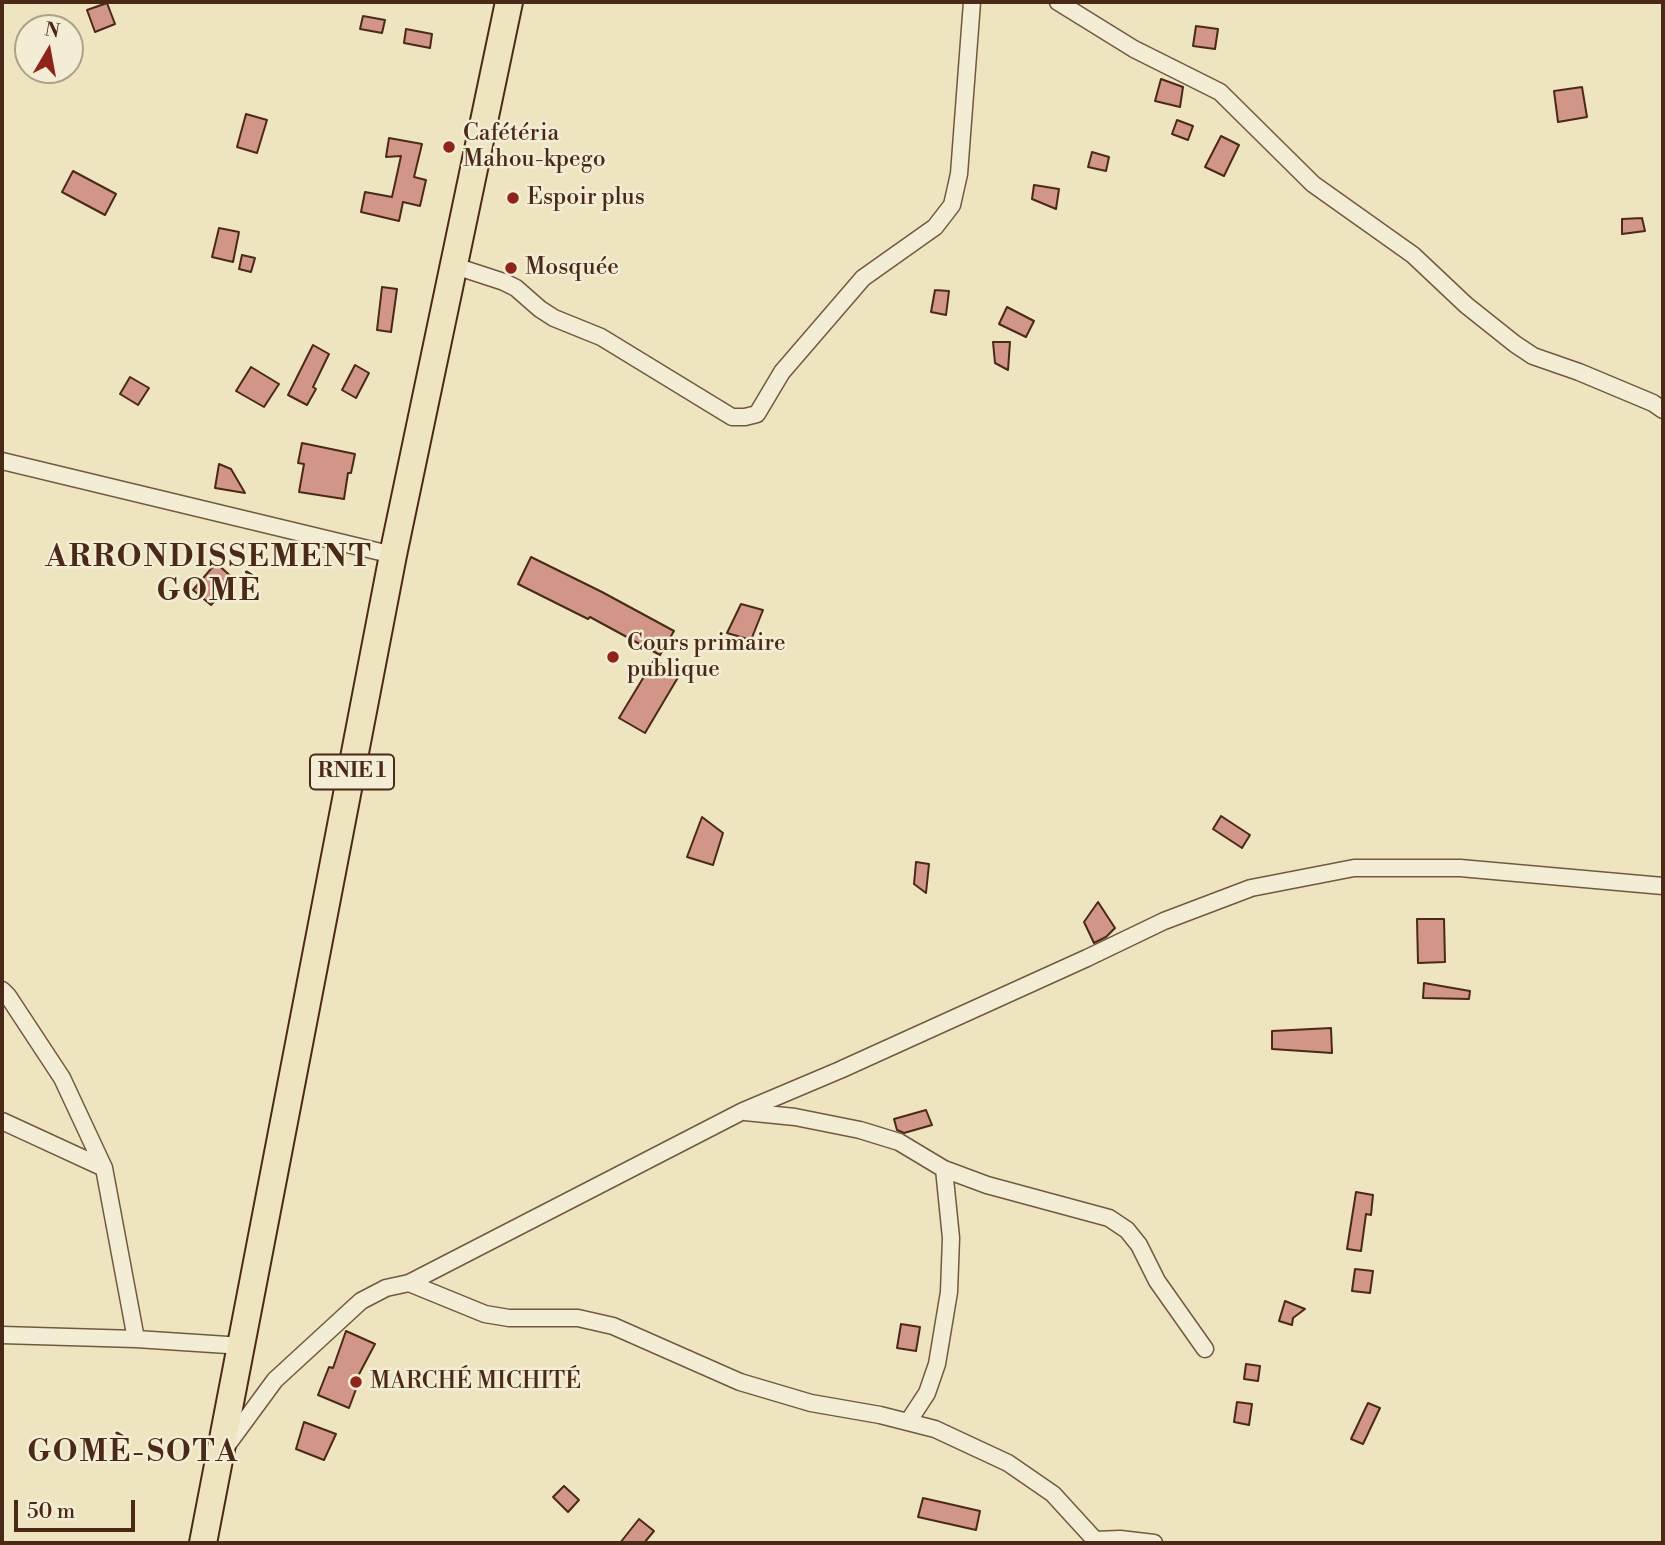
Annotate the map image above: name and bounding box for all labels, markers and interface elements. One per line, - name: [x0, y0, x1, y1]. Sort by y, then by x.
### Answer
- north arrow: [14, 14, 84, 84]
- text: N: [43, 17, 62, 43]
- place label: Cafétéria Mahou-kpego: [463, 120, 606, 174]
- marker: Cafétéria Mahou-kpego: [441, 139, 457, 155]
- place label: Espoir plus: [527, 184, 645, 212]
- marker: Espoir plus: [505, 190, 521, 206]
- place label: Mosquée: [525, 254, 619, 282]
- marker: Mosquée: [503, 260, 519, 276]
- district label: ARRONDISSEMENT GOMÈ: [47, 541, 371, 612]
- place label: Cours primaire publique: [627, 630, 786, 684]
- marker: Cours primaire publique: [605, 649, 621, 665]
- road number: RNIE 1: [310, 754, 394, 790]
- place label: MARCHÉ MICHITÉ: [370, 1368, 581, 1396]
- marker: MARCHÉ MICHITÉ: [348, 1374, 364, 1390]
- district label: GOMÈ-SOTA: [28, 1436, 238, 1472]
- scale bar: [18, 1486, 138, 1530]
- text: 50 m: [27, 1499, 75, 1525]

